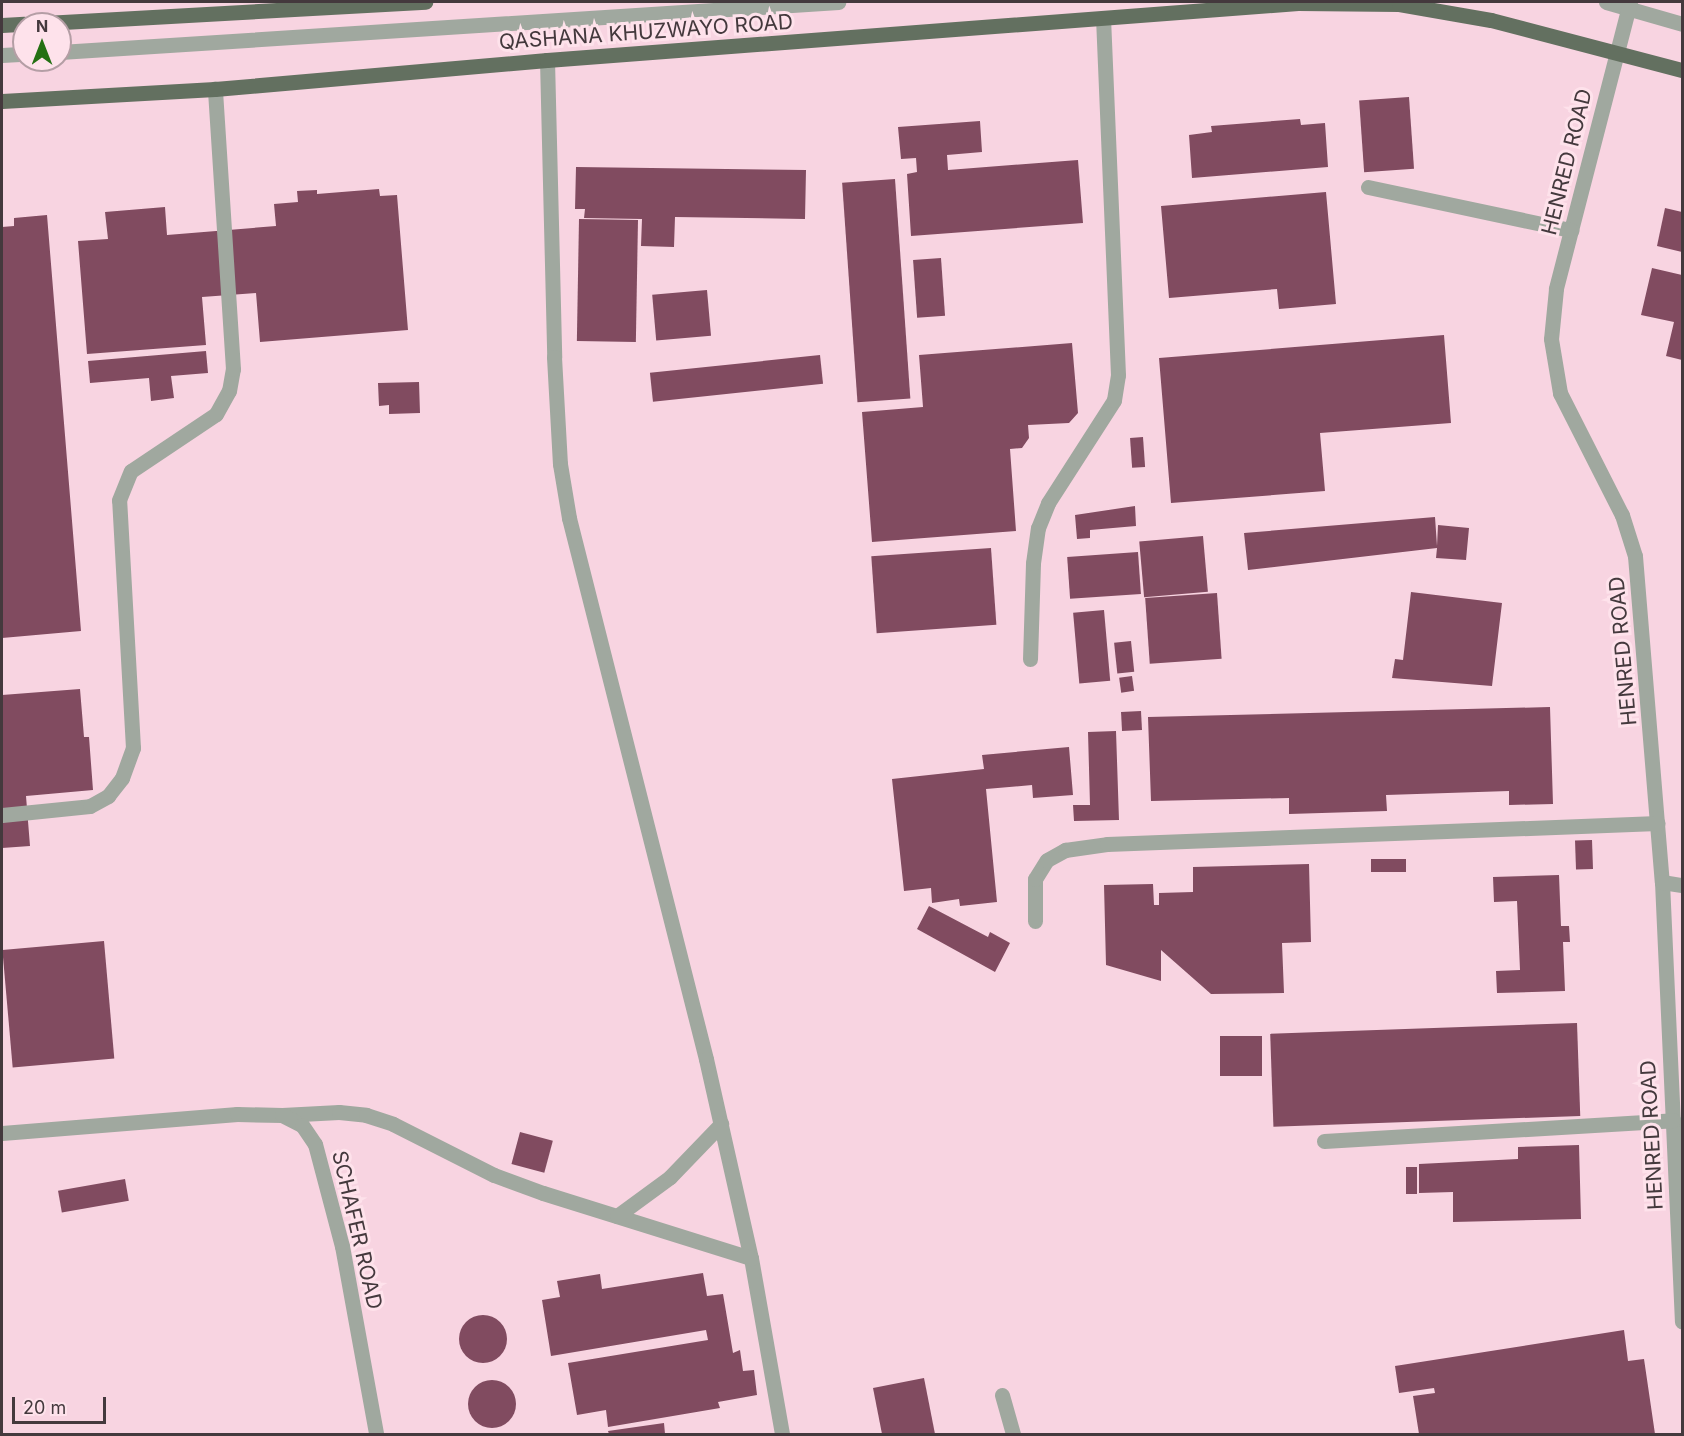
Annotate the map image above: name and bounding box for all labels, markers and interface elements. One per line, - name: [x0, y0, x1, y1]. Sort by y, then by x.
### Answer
- street label: QASHANA KHUZWAYO ROAD: [498, 9, 794, 55]
- north arrow: [12, 12, 72, 72]
- text: N: [36, 16, 48, 36]
- street label: HENRED ROAD: [1537, 86, 1597, 238]
- street label: HENRED ROAD: [1604, 575, 1642, 727]
- street label: HENRED ROAD: [1635, 1060, 1669, 1210]
- street label: SCHAFER ROAD: [327, 1148, 387, 1312]
- scale bar: [15, 1385, 110, 1423]
- text: 20 m: [23, 1397, 66, 1418]

